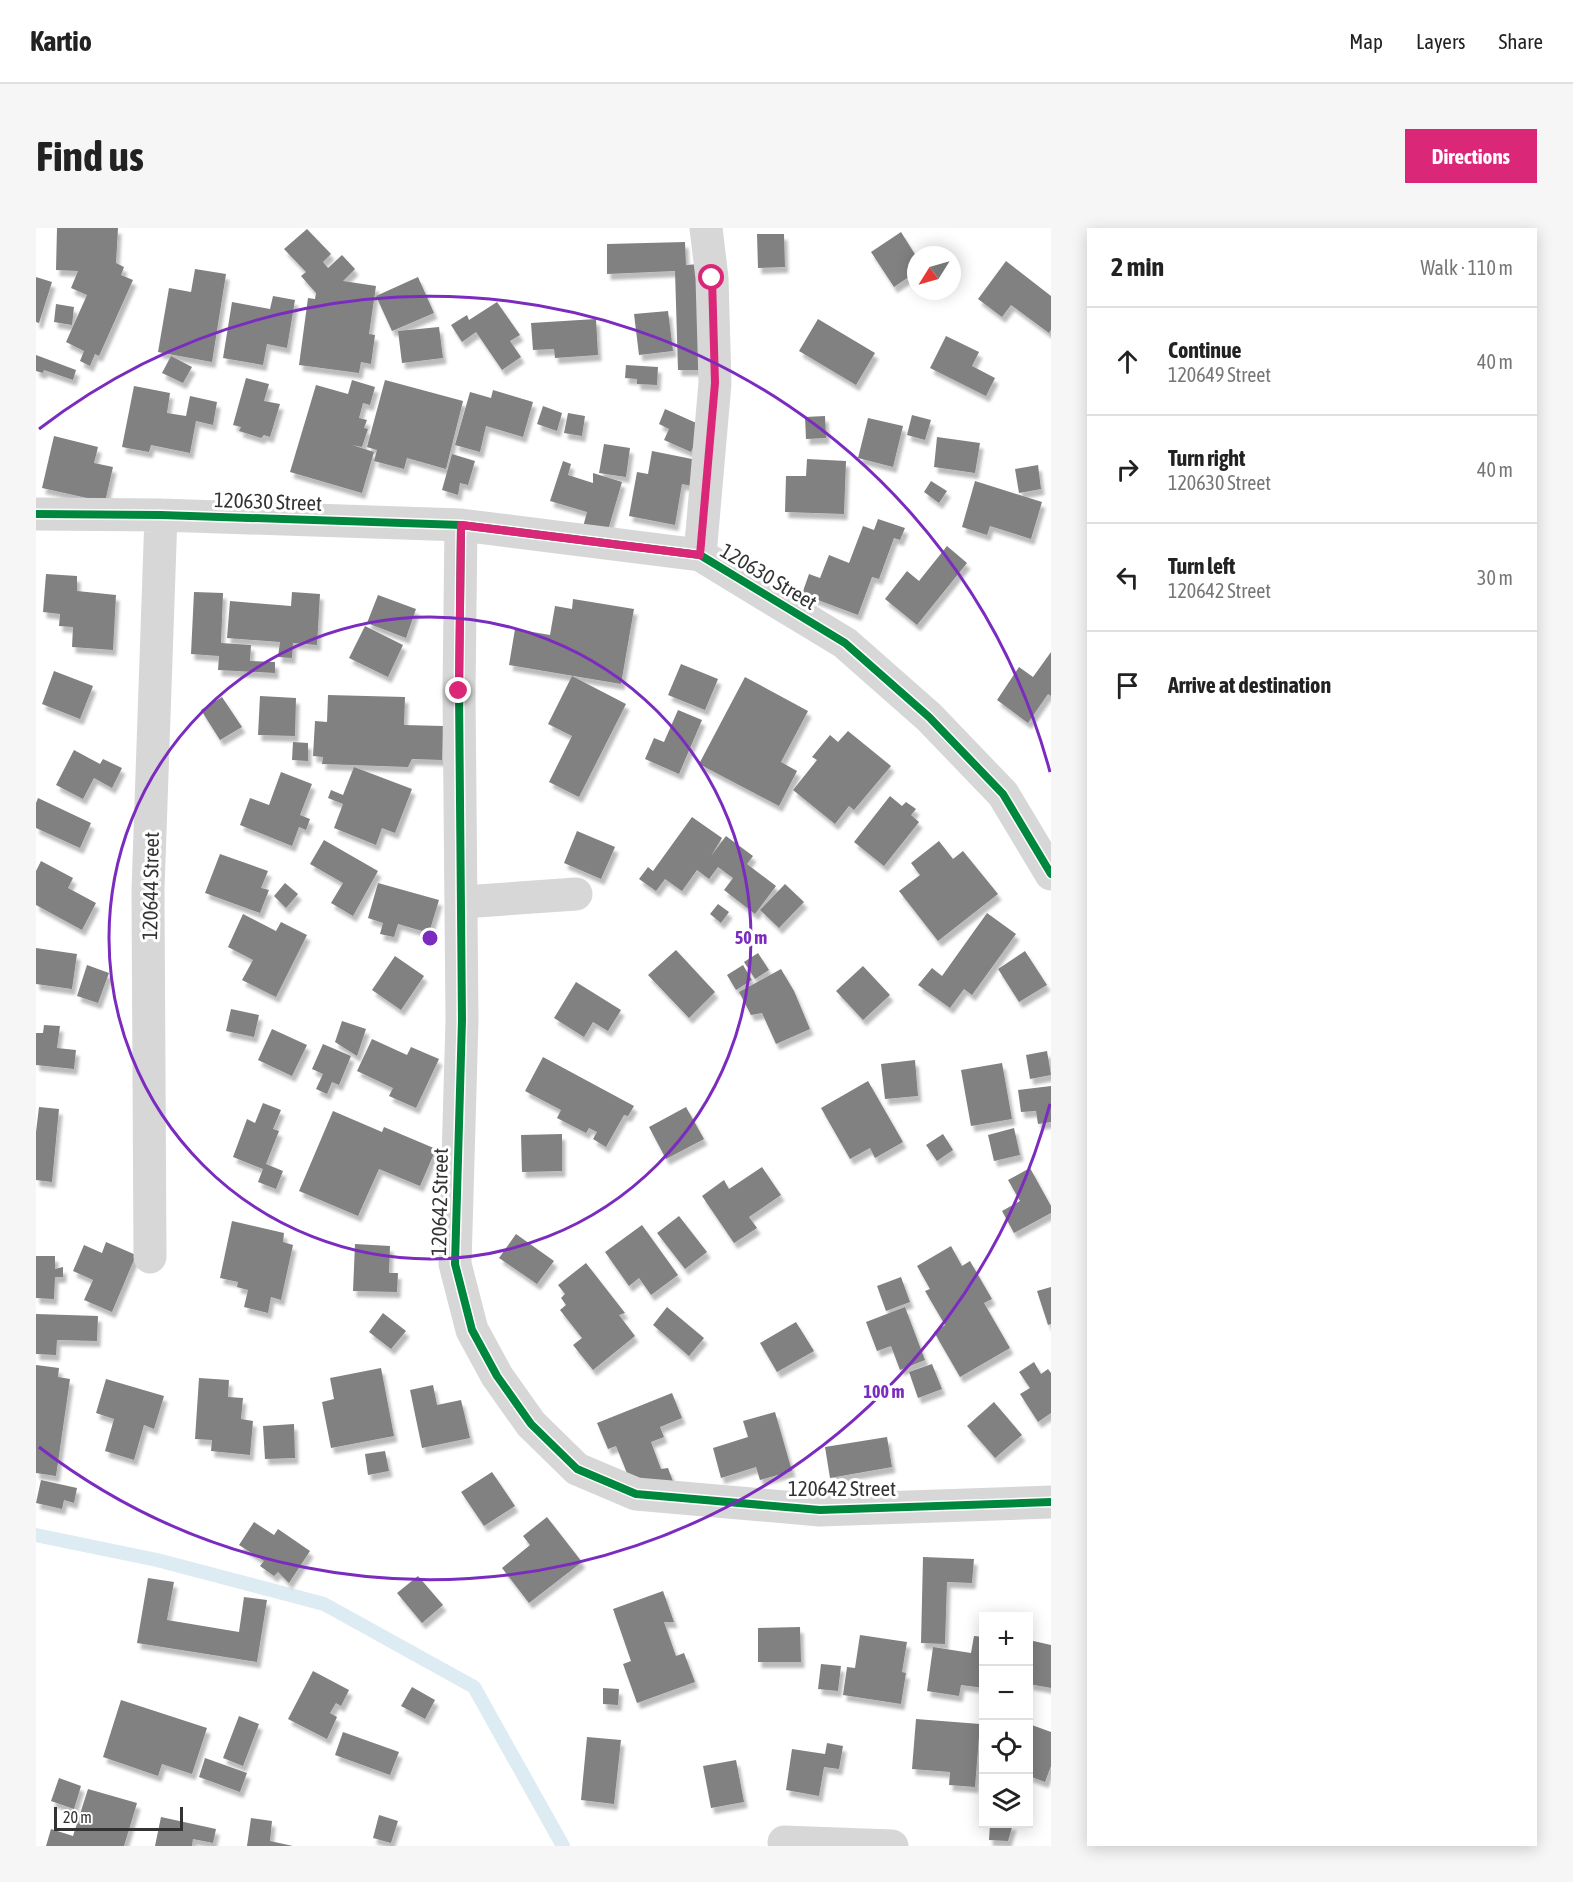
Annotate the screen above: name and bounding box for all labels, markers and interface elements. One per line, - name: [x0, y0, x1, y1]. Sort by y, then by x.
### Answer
- text: Kartio: [30, 25, 92, 57]
- text: Map: [1349, 29, 1383, 53]
- text: Layers: [1416, 29, 1466, 53]
- text: Share: [1499, 29, 1543, 53]
- button: Directions: [1405, 129, 1537, 183]
- text: Find us: [36, 132, 144, 180]
- north arrow: [907, 246, 961, 300]
- text: 2 min: [1111, 252, 1164, 282]
- text: Walk · 110 m: [1421, 256, 1513, 279]
- route start: [698, 264, 724, 290]
- text: Continue: [1168, 337, 1242, 363]
- icon: ahead: [1111, 345, 1144, 378]
- text: 40 m: [1477, 350, 1513, 373]
- text: 120649 Street: [1168, 363, 1271, 386]
- text: Turn right: [1168, 445, 1245, 471]
- icon: right: [1111, 453, 1144, 486]
- text: 40 m: [1477, 458, 1513, 481]
- text: 120630 Street: [1168, 471, 1271, 494]
- street label: 120630 Street: [214, 487, 322, 515]
- street label: 120630 Street: [716, 538, 822, 614]
- text: Turn left: [1168, 553, 1235, 579]
- icon: left: [1111, 561, 1144, 594]
- text: 30 m: [1477, 566, 1513, 589]
- text: 120642 Street: [1168, 579, 1271, 602]
- icon: arrive: [1111, 669, 1144, 702]
- text: Arrive at destination: [1168, 672, 1331, 698]
- route end: [445, 677, 471, 703]
- street label: 120644 Street: [137, 832, 163, 940]
- text: 50 m: [735, 927, 767, 948]
- centre of rings: [420, 928, 440, 948]
- street label: 120642 Street: [426, 1148, 452, 1256]
- text: 100 m: [864, 1381, 904, 1402]
- street label: 120642 Street: [788, 1476, 896, 1500]
- map controls: [979, 1612, 1033, 1828]
- button: +: [979, 1612, 1033, 1666]
- button: −: [979, 1666, 1033, 1720]
- button: locate: [979, 1720, 1033, 1774]
- button: layers: [979, 1774, 1033, 1828]
- scale bar: [54, 1804, 183, 1832]
- text: 20 m: [63, 1808, 92, 1826]

